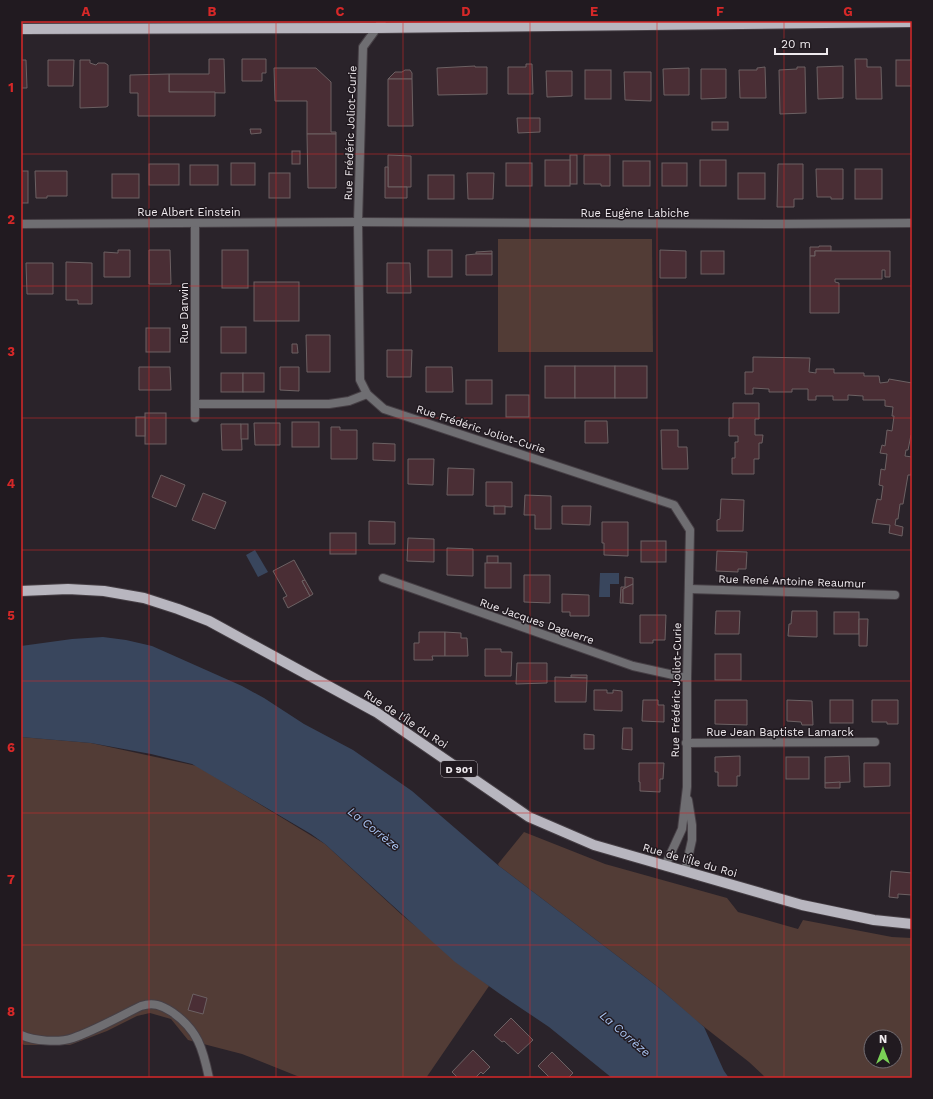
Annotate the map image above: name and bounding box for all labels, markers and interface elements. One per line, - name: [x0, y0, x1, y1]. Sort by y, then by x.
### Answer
- text: A: [82, 4, 91, 19]
- text: B: [208, 4, 217, 19]
- text: C: [336, 4, 345, 19]
- text: D: [461, 4, 471, 19]
- text: E: [590, 4, 598, 19]
- text: F: [716, 4, 724, 19]
- text: G: [843, 4, 853, 19]
- scale bar: [775, 30, 827, 56]
- text: 20 m: [781, 37, 811, 51]
- street label: Rue Frédéric Joliot-Curie: [342, 65, 359, 201]
- text: 1: [8, 80, 14, 95]
- street label: Rue Albert Einstein: [137, 206, 241, 219]
- street label: Rue Eugène Labiche: [581, 207, 689, 220]
- text: 2: [7, 212, 15, 227]
- street label: Rue Darwin: [178, 282, 191, 344]
- text: 3: [7, 344, 15, 359]
- street label: Rue Frédéric Joliot-Curie: [415, 402, 547, 457]
- text: 4: [7, 476, 16, 491]
- street label: Rue René Antoine Reaumur: [718, 572, 866, 591]
- street label: Rue Jacques Daguerre: [478, 596, 596, 647]
- text: 5: [7, 608, 15, 623]
- street label: Rue Frédéric Joliot-Curie: [669, 622, 684, 758]
- street label: Rue de l'Île du Roi: [361, 687, 451, 751]
- street label: Rue Jean Baptiste Lamarck: [706, 726, 854, 739]
- text: 6: [7, 740, 15, 755]
- road number: D 901: [441, 761, 477, 777]
- water label: La Corrèze: [345, 804, 403, 854]
- street label: Rue de l'Île du Roi: [641, 840, 739, 880]
- text: 7: [7, 872, 15, 887]
- text: 8: [7, 1004, 15, 1019]
- water label: La Corrèze: [597, 1008, 653, 1060]
- north arrow: [863, 1029, 903, 1069]
- text: N: [879, 1033, 887, 1046]

